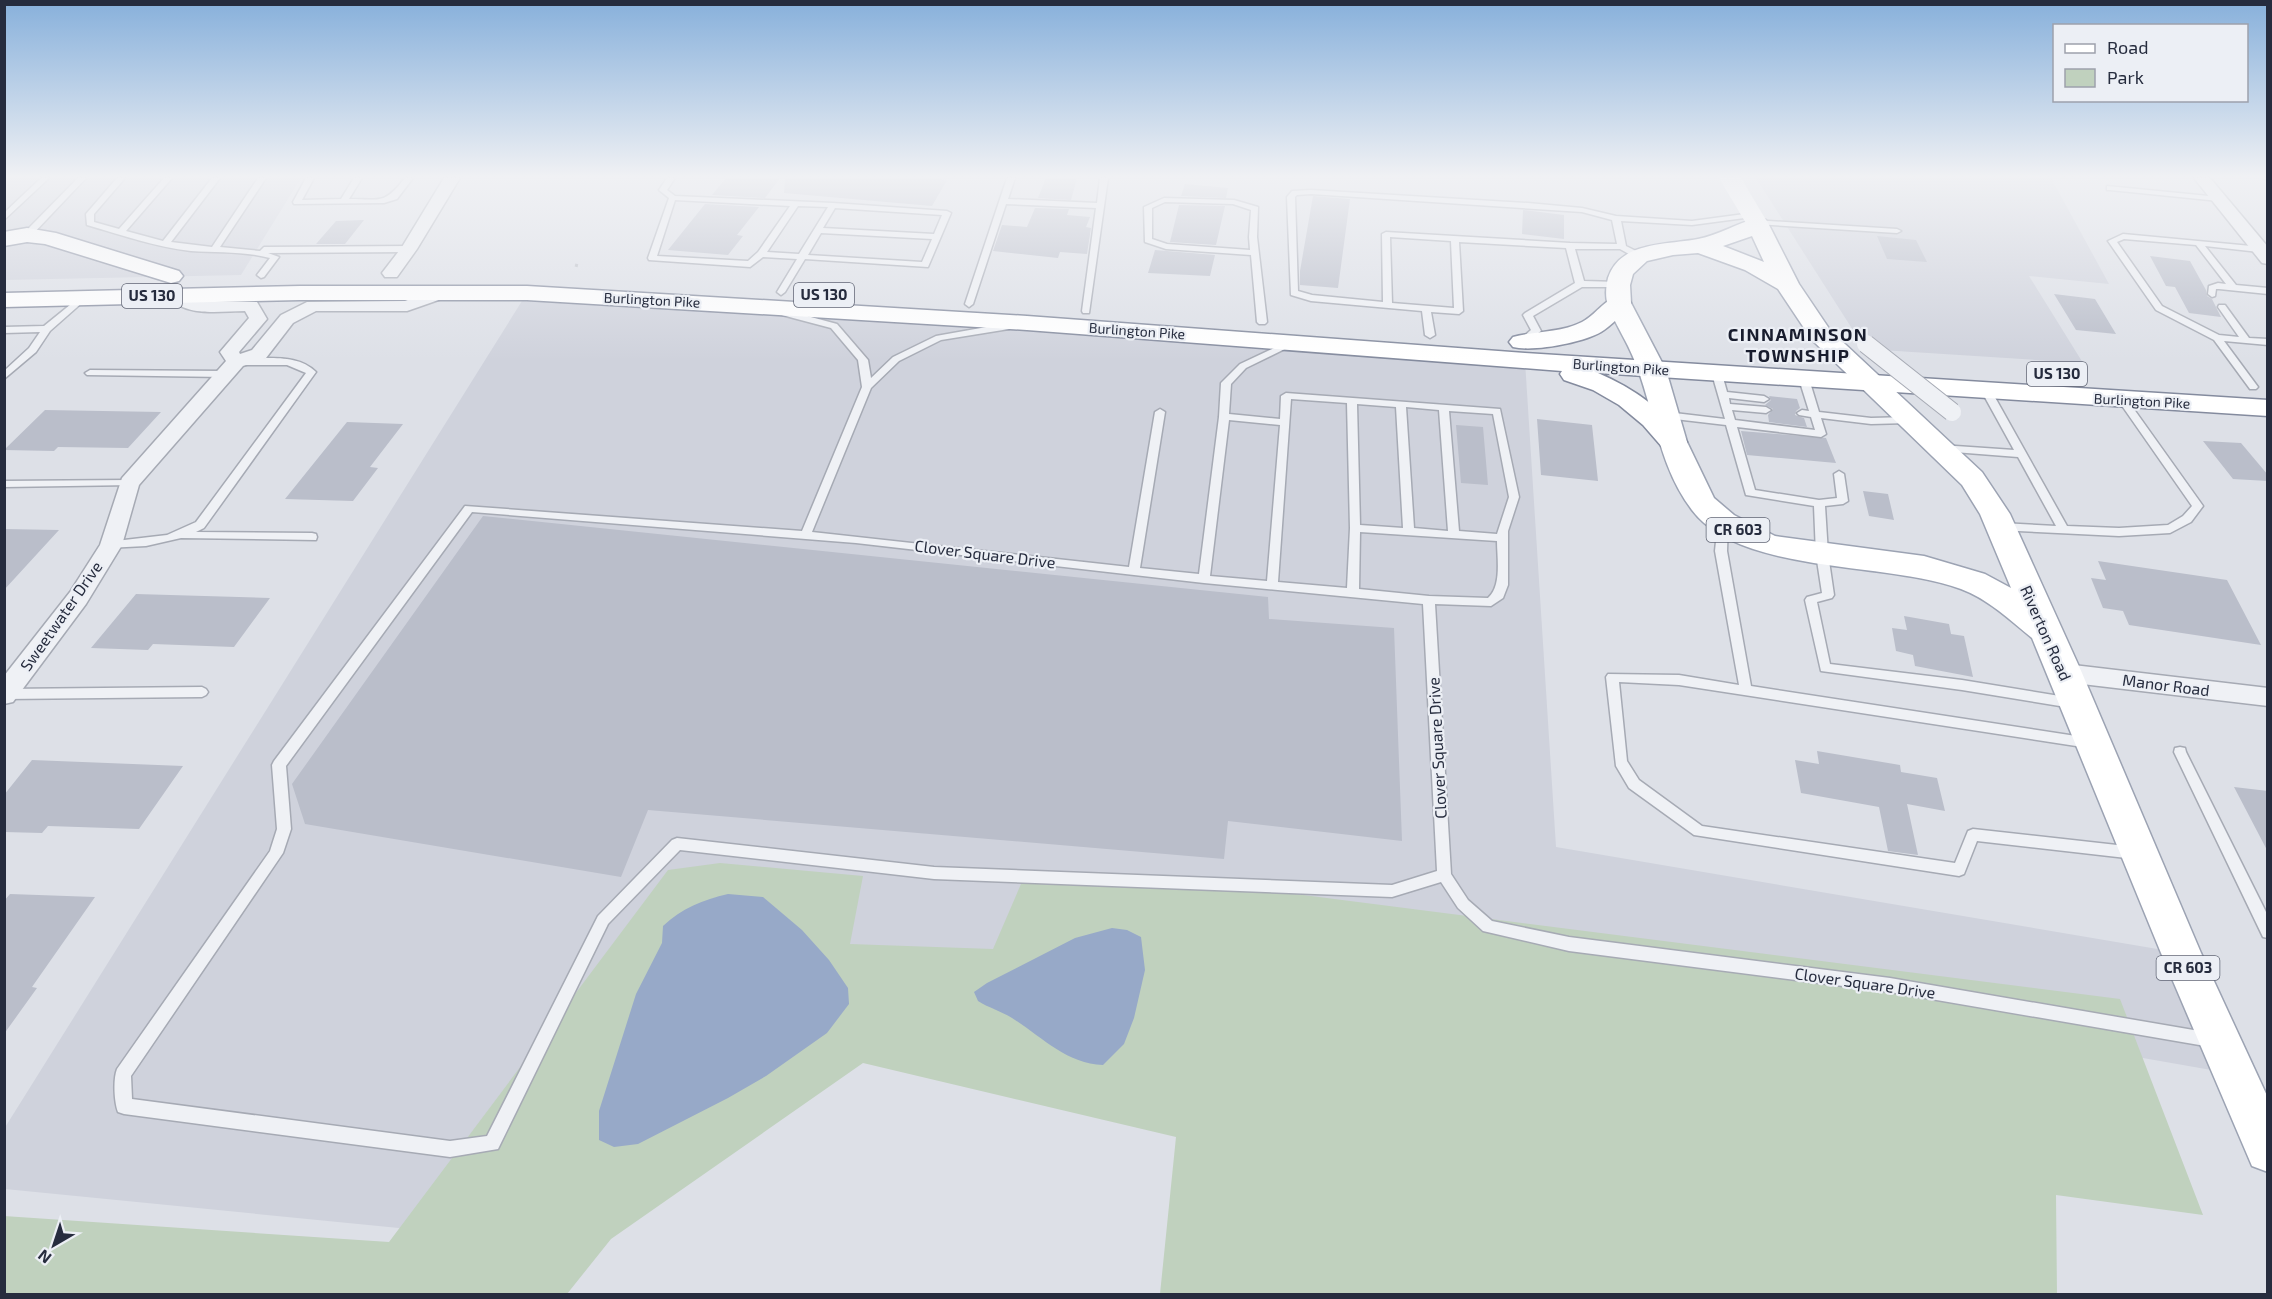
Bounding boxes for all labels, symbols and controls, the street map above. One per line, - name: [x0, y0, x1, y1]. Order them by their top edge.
- legend: [2053, 24, 2248, 102]
- text: Road: [2107, 36, 2148, 58]
- text: Park: [2107, 66, 2144, 88]
- road number: US 130: [794, 283, 854, 307]
- road number: US 130: [122, 284, 182, 308]
- street label: Burlington Pike: [603, 288, 701, 311]
- street label: Burlington Pike: [1088, 319, 1186, 342]
- district label: CINNAMINSON TOWNSHIP: [1728, 323, 1868, 366]
- street label: Burlington Pike: [1572, 355, 1670, 378]
- road number: US 130: [2027, 362, 2087, 386]
- street label: Burlington Pike: [2093, 389, 2191, 412]
- road number: CR 603: [1706, 518, 1770, 542]
- street label: Clover Square Drive: [914, 535, 1057, 572]
- street label: Sweetwater Drive: [16, 557, 106, 674]
- street label: Riverton Road: [2017, 582, 2076, 683]
- street label: Manor Road: [2121, 670, 2211, 699]
- street label: Clover Square Drive: [1423, 677, 1450, 819]
- road number: CR 603: [2156, 956, 2220, 980]
- street label: Clover Square Drive: [1794, 963, 1937, 1002]
- north arrow: [24, 1215, 84, 1275]
- text: N: [34, 1246, 55, 1268]

